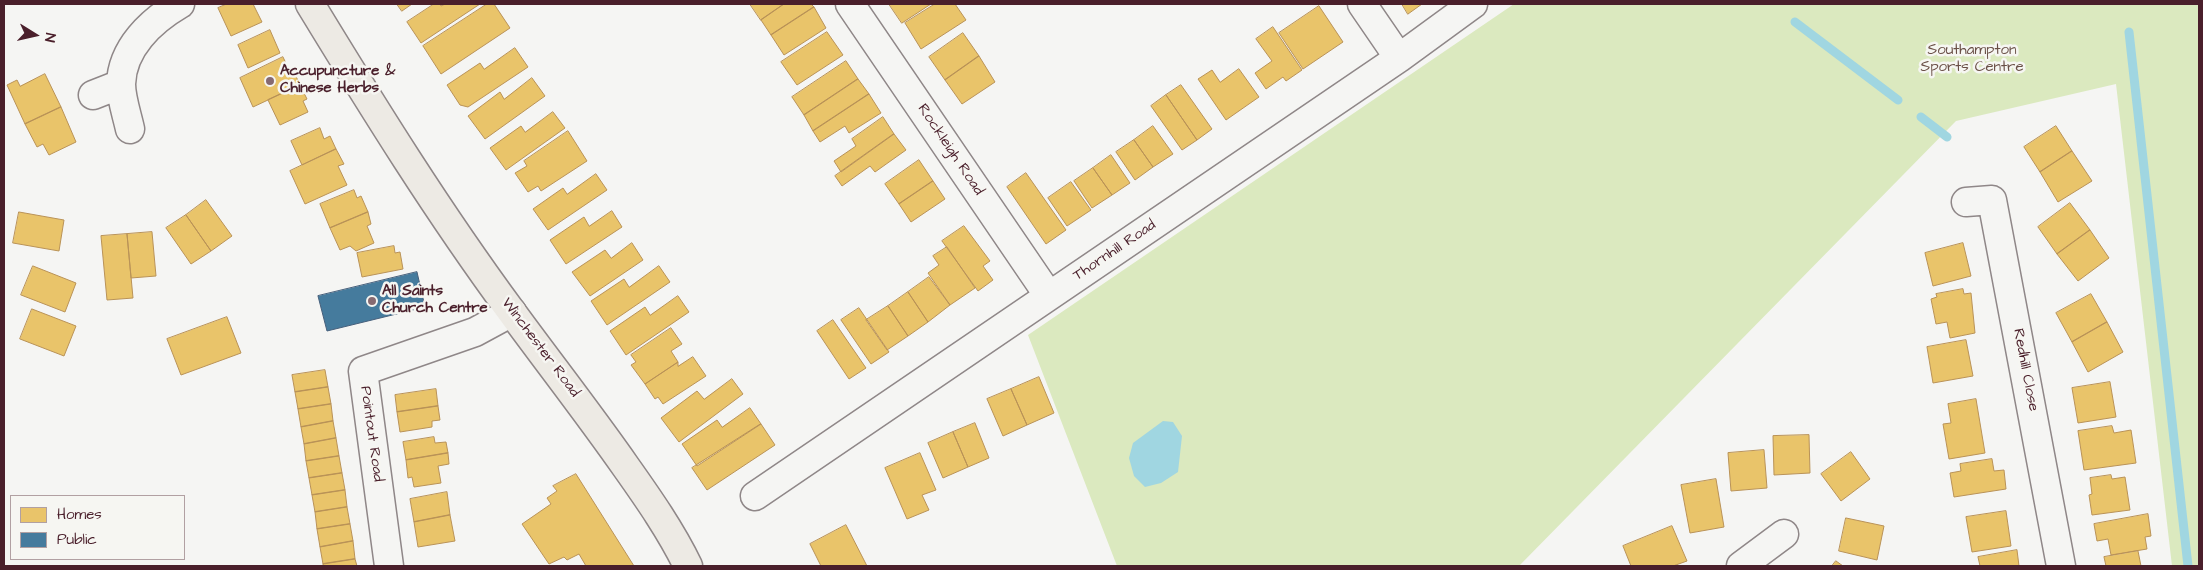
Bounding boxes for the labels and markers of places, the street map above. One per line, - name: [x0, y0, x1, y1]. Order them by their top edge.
- place label: Accupuncture & Chinese Herbs: [280, 63, 395, 98]
- marker: Accupuncture & Chinese Herbs: [264, 75, 276, 87]
- place label: All Saints Church Centre: [382, 283, 488, 318]
- marker: All Saints Church Centre: [366, 295, 378, 307]

